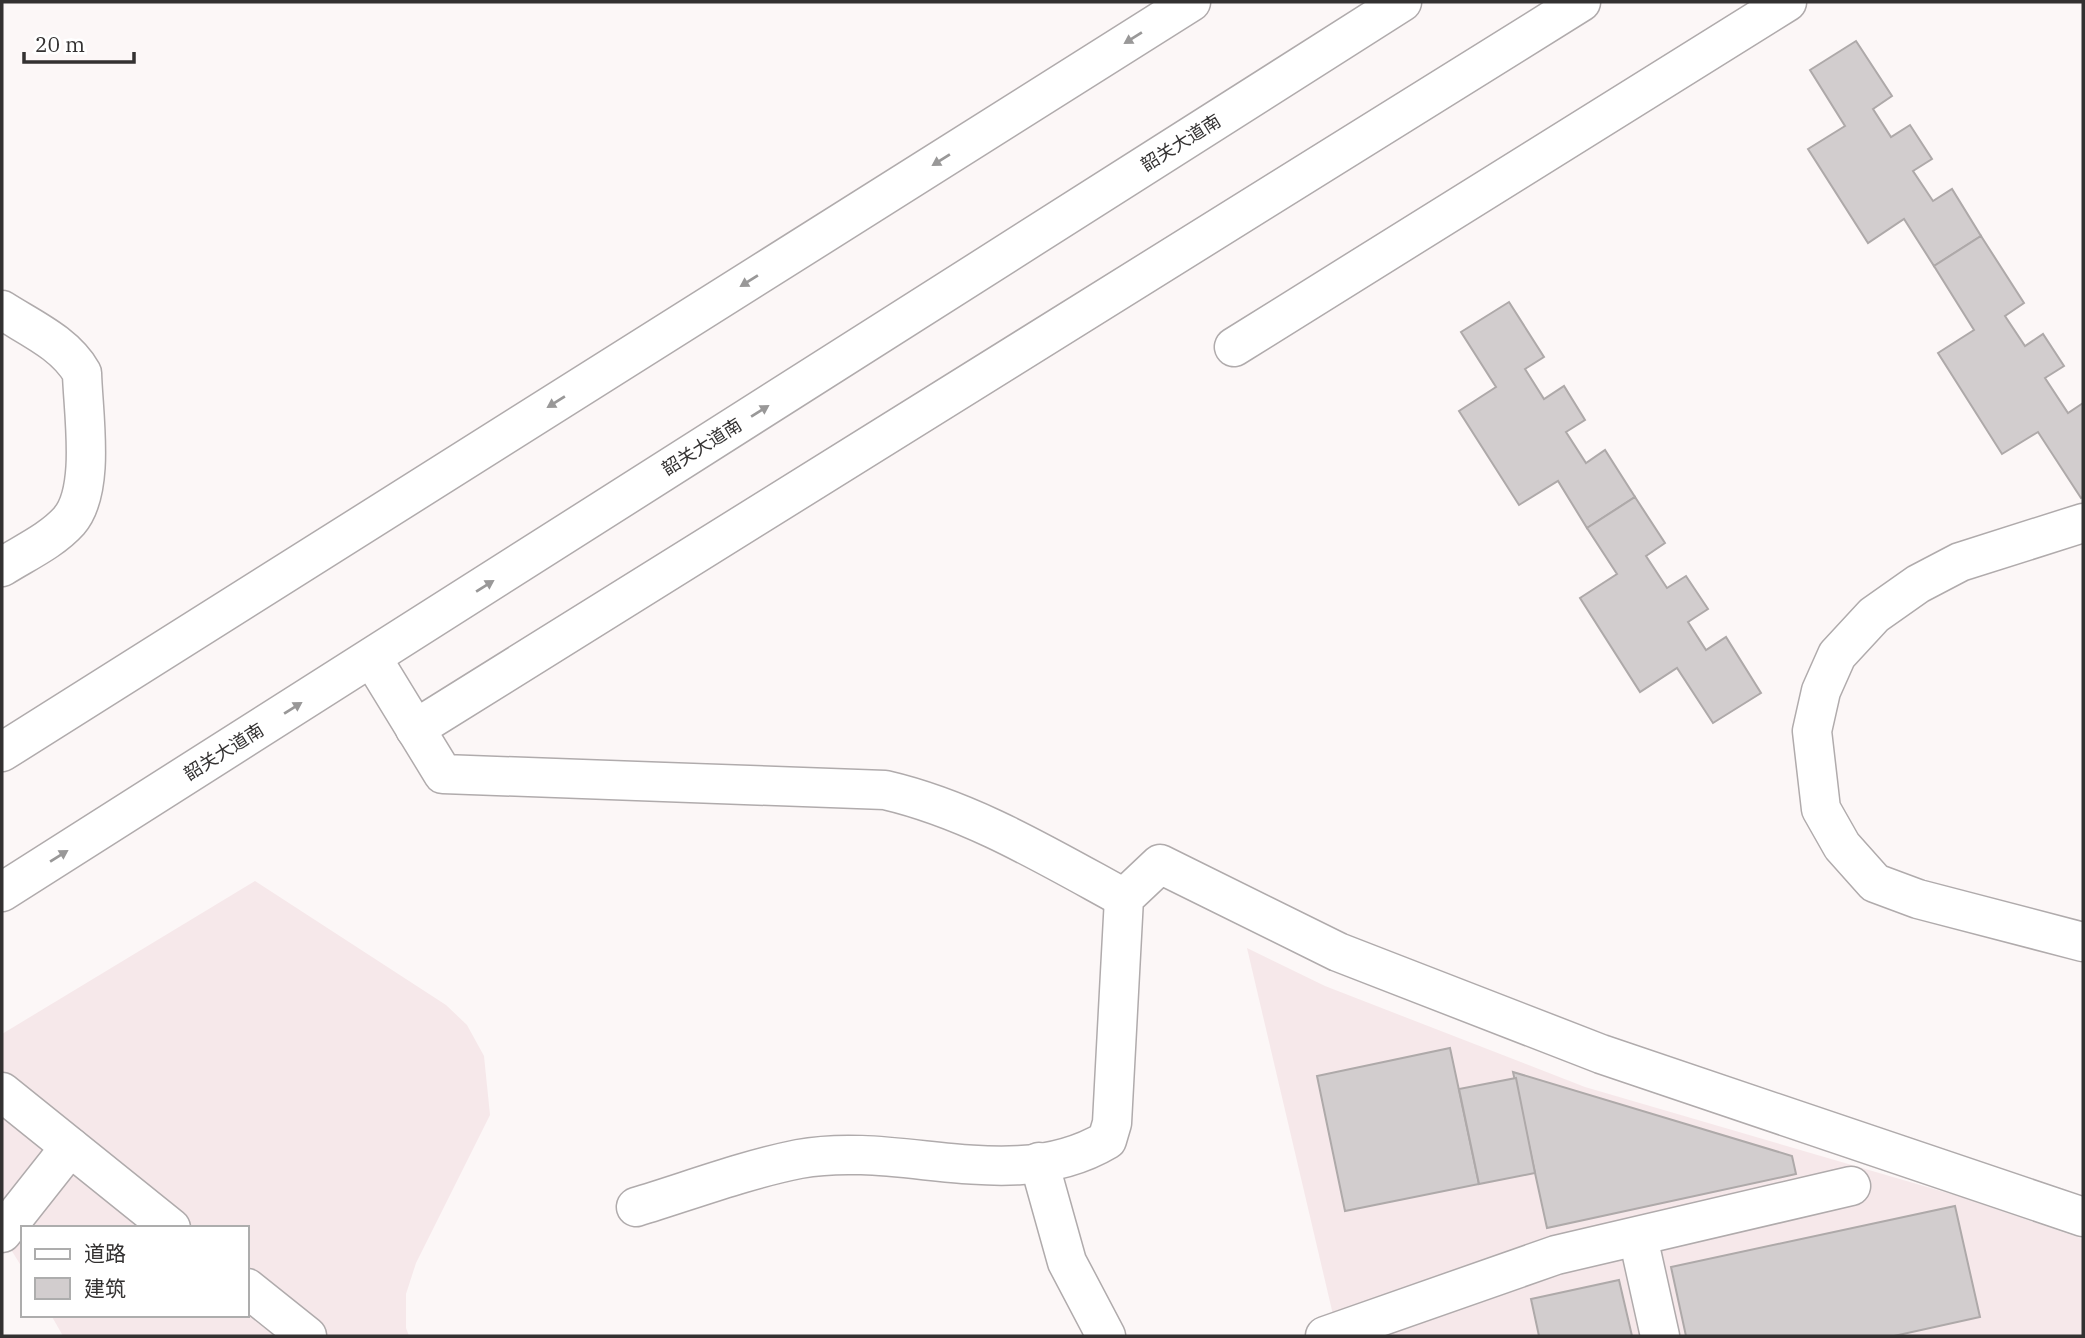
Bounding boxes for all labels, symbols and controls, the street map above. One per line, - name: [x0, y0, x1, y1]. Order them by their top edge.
- scale bar: [24, 21, 135, 65]
- text: 20 m: [35, 30, 85, 58]
- one-way arrow: [1124, 32, 1143, 45]
- street label: 韶关大道南: [1136, 109, 1225, 176]
- one-way arrow: [931, 153, 951, 166]
- one-way arrow: [739, 274, 758, 287]
- one-way arrow: [546, 396, 566, 409]
- one-way arrow: [750, 404, 769, 417]
- street label: 韶关大道南: [657, 413, 746, 480]
- one-way arrow: [475, 579, 495, 592]
- one-way arrow: [283, 701, 303, 714]
- street label: 韶关大道南: [179, 718, 268, 785]
- one-way arrow: [50, 849, 69, 862]
- legend: [21, 1226, 248, 1317]
- text: 道路: [84, 1239, 126, 1267]
- text: 建筑: [84, 1274, 126, 1302]

